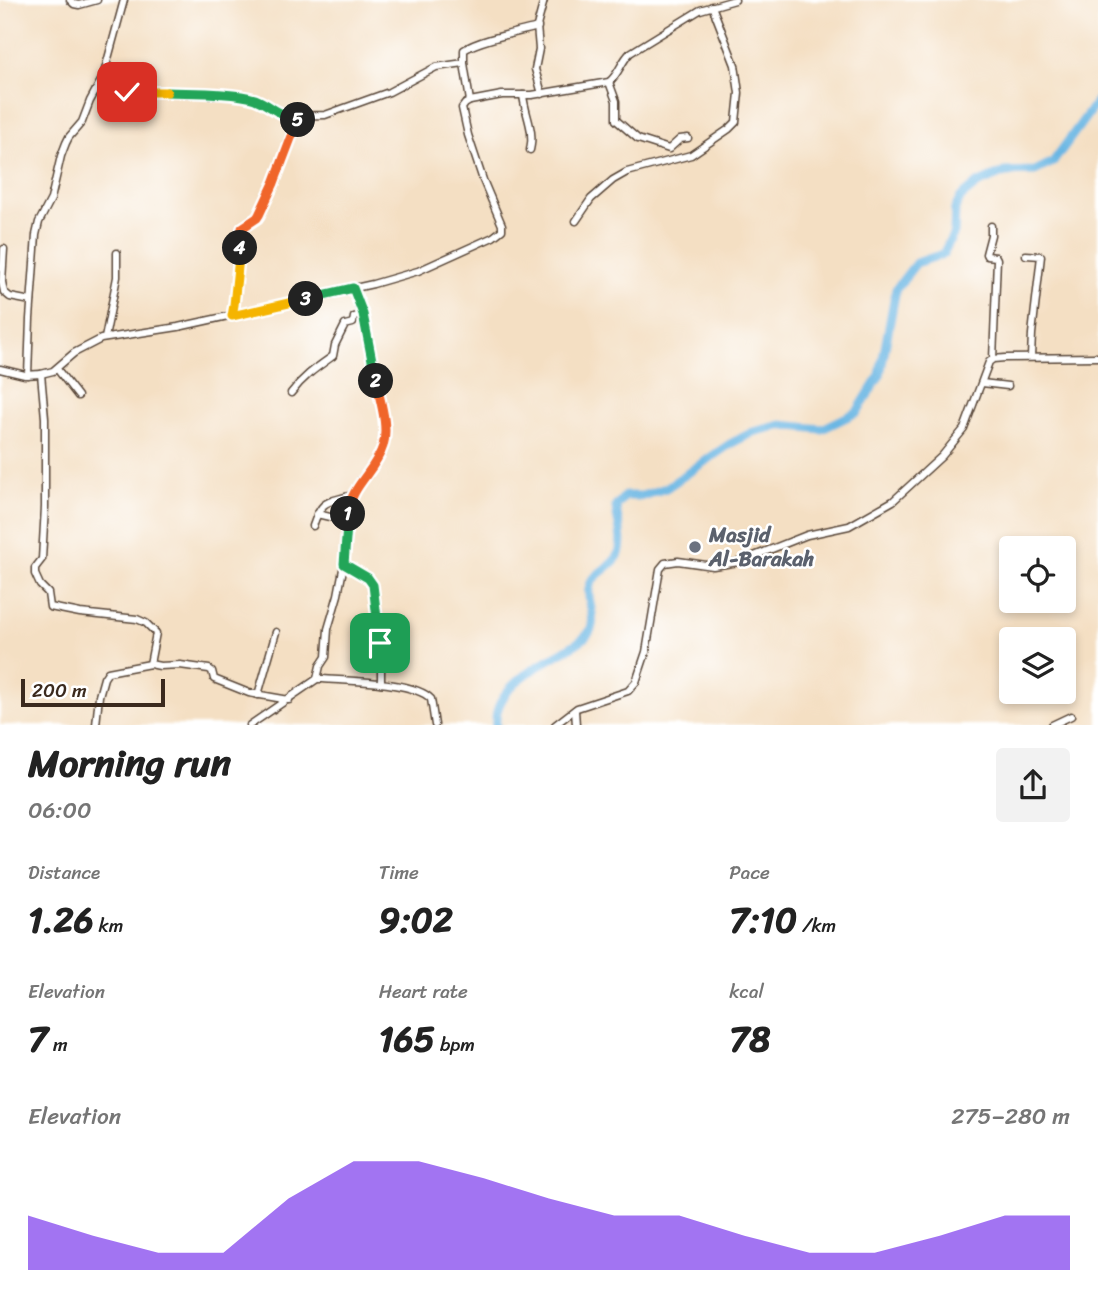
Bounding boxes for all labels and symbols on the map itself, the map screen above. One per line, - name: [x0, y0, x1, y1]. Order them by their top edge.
- pin: [97, 62, 157, 122]
- pin: 5: [280, 102, 316, 138]
- pin: 4: [222, 230, 258, 266]
- pin: 3: [288, 282, 324, 316]
- pin: 2: [358, 364, 394, 398]
- pin: 1: [330, 496, 366, 532]
- place label: Masjid Al-Barakah: [708, 516, 814, 578]
- marker: Masjid Al-Barakah: [687, 539, 703, 555]
- pin: [350, 613, 410, 673]
- scale bar: [21, 676, 164, 708]

